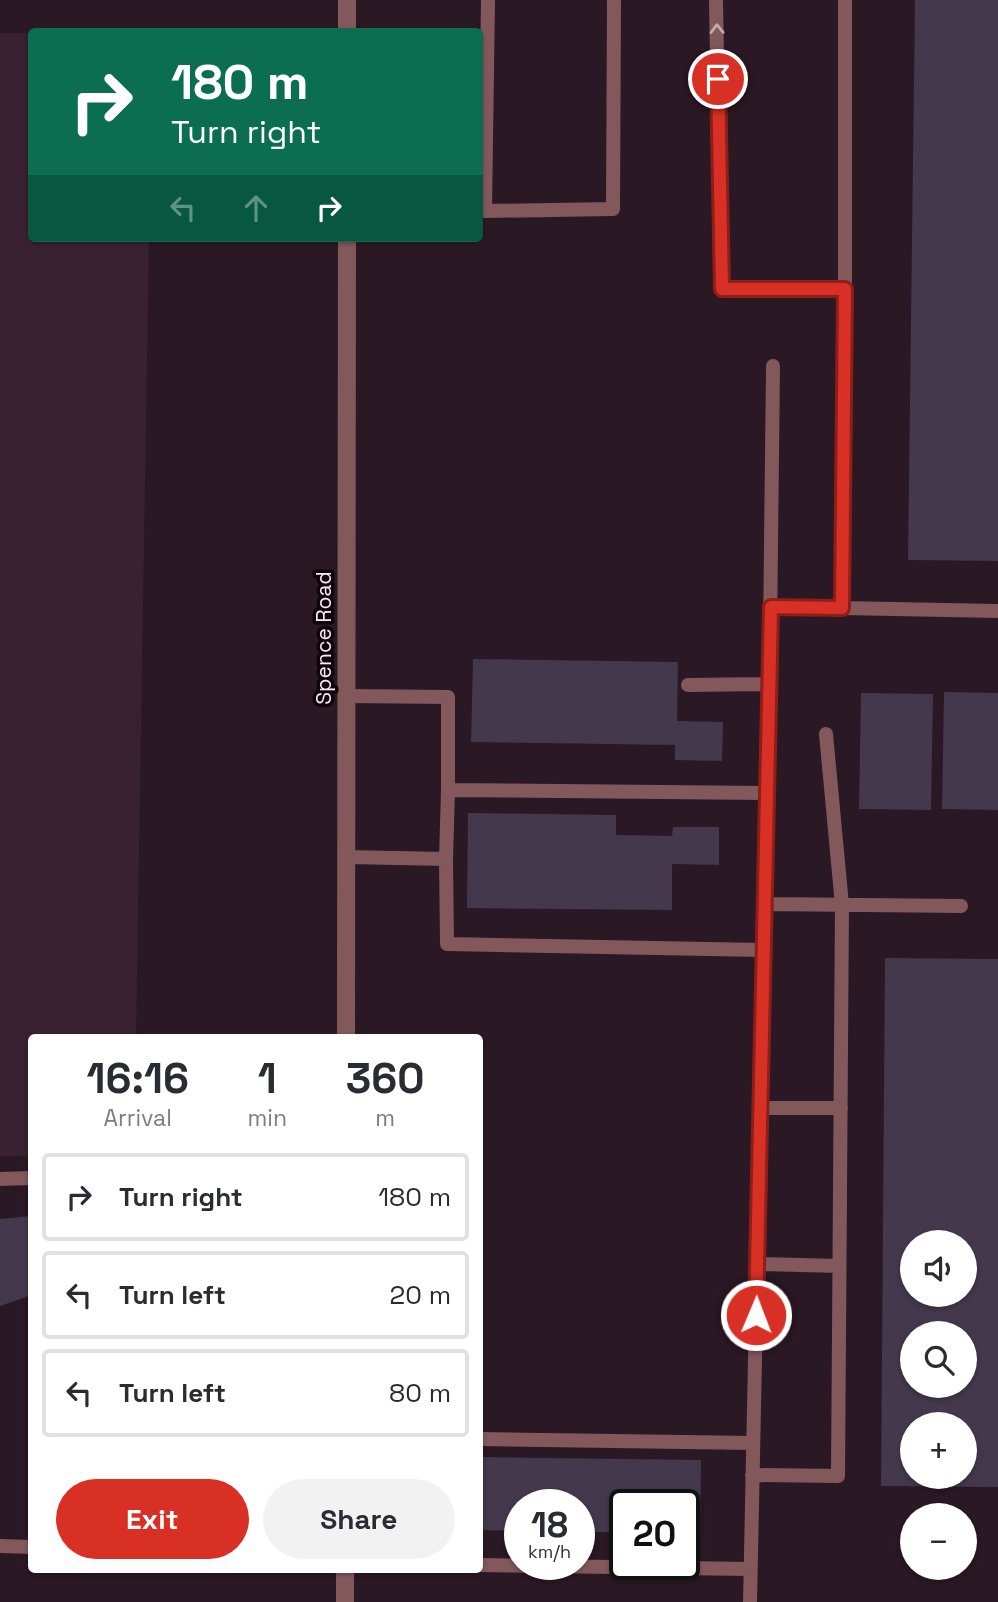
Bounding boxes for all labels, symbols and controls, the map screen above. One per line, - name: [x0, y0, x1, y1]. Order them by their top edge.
- one-way arrow: [709, 23, 725, 33]
- pin: [688, 49, 748, 109]
- text: 180 m: [171, 51, 309, 113]
- icon: right: [56, 56, 147, 147]
- icon: arrive: [699, 60, 737, 98]
- text: Turn right: [171, 112, 321, 152]
- icon: left: [164, 189, 202, 227]
- icon: ahead: [237, 189, 275, 227]
- icon: right: [310, 189, 348, 227]
- street label: Spence Road: [310, 571, 337, 705]
- text: 16:16: [87, 1052, 189, 1105]
- text: 1: [258, 1052, 277, 1105]
- text: 360: [346, 1052, 424, 1105]
- text: Arrival: [104, 1103, 172, 1133]
- text: min: [248, 1103, 287, 1133]
- text: m: [375, 1103, 395, 1133]
- icon: right: [60, 1178, 98, 1216]
- text: Turn right: [119, 1180, 243, 1214]
- text: 180 m: [378, 1180, 451, 1214]
- map controls: [900, 1230, 977, 1580]
- button: sound: [900, 1230, 977, 1307]
- icon: left: [60, 1276, 98, 1314]
- text: Turn left: [119, 1278, 226, 1312]
- text: 20 m: [390, 1278, 451, 1312]
- position arrow: [719, 1278, 793, 1352]
- button: search: [900, 1321, 977, 1398]
- icon: left: [60, 1374, 98, 1412]
- text: Turn left: [119, 1376, 226, 1410]
- text: 80 m: [389, 1376, 451, 1410]
- button: +: [900, 1412, 977, 1489]
- button: Exit: [56, 1479, 249, 1559]
- button: Share: [263, 1479, 455, 1559]
- speed limit sign: 20: [609, 1489, 700, 1580]
- text: 18: [531, 1503, 568, 1547]
- button: −: [900, 1503, 977, 1580]
- text: km/h: [528, 1540, 571, 1563]

